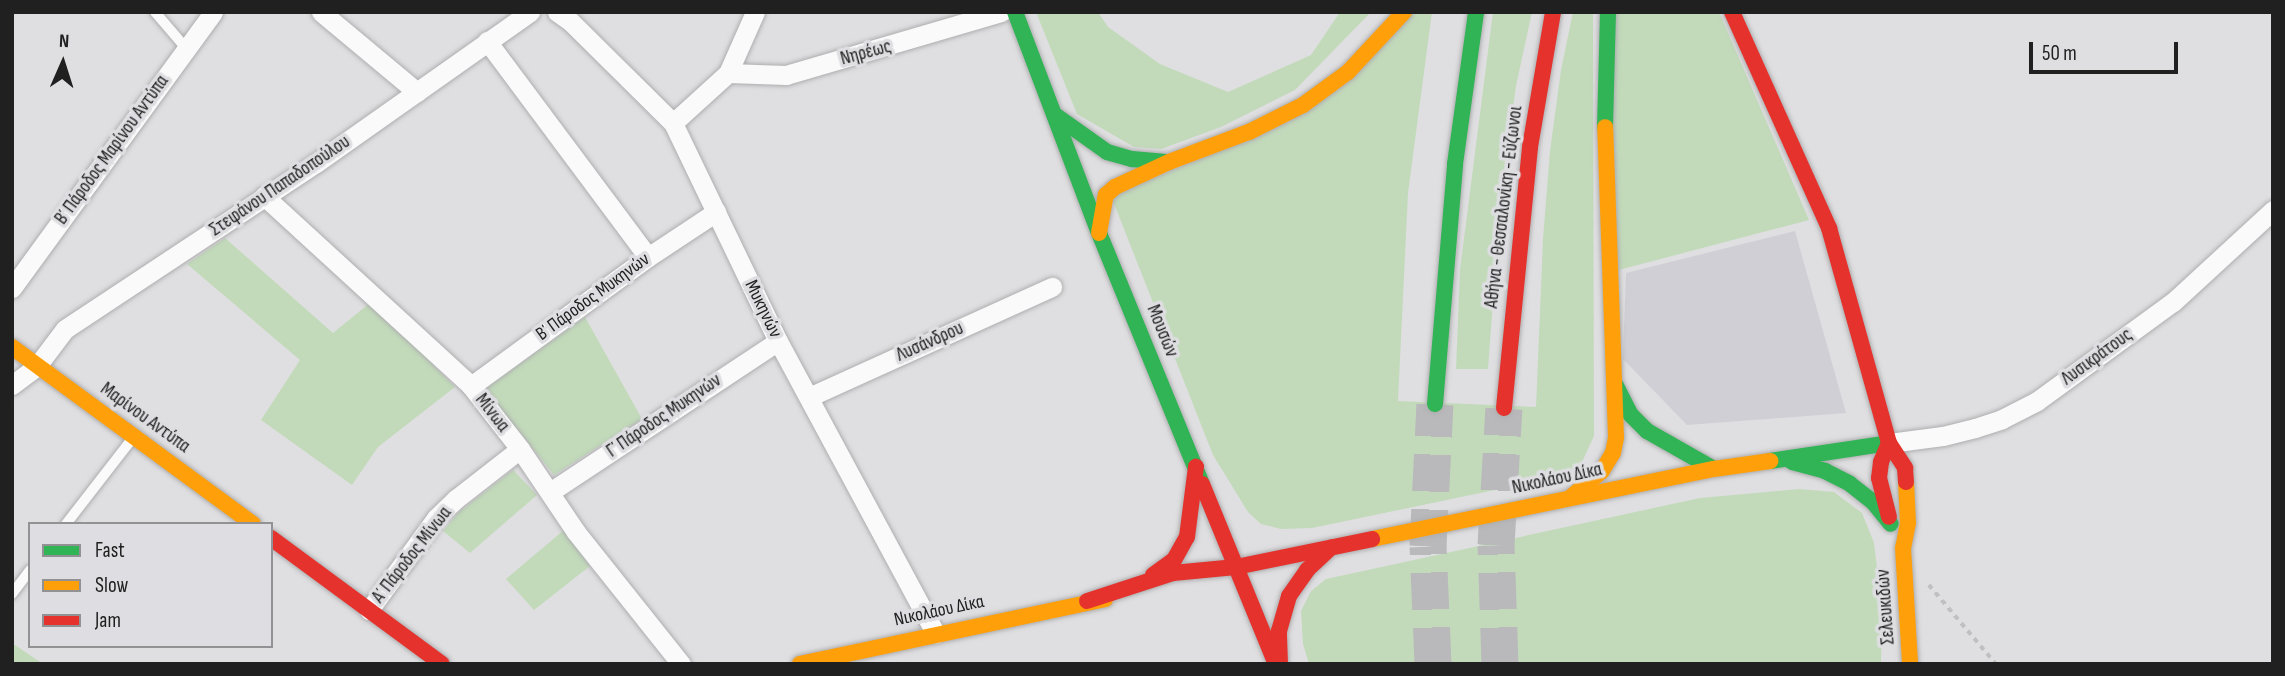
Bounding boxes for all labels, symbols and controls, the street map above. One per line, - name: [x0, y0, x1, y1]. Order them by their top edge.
- north arrow: [28, 28, 98, 98]
- scale bar: [2033, 28, 2182, 72]
- text: N: [58, 30, 70, 53]
- street label: Νηρέως: [838, 35, 894, 71]
- text: 50 m: [2042, 41, 2077, 66]
- street label: Β΄ Πάροδος Μαρίνου Αντύπα: [50, 71, 174, 229]
- street label: Αθήνα - Θεσσαλονίκη - Εύζωνοι: [1480, 105, 1528, 309]
- street label: Στεφάνου Παπαδοπούλου: [206, 131, 354, 241]
- street label: Β΄ Πάροδος Μυκηνών: [532, 248, 654, 346]
- street label: Μυκηνών: [739, 277, 787, 341]
- street label: Μουσών: [1141, 302, 1183, 360]
- street label: Λυσάνδρου: [893, 317, 967, 367]
- street label: Λυσικράτους: [2057, 324, 2137, 390]
- street label: Γ΄ Πάροδος Μυκηνών: [602, 369, 726, 463]
- street label: Μαρίνου Αντύπα: [96, 378, 194, 458]
- street label: Μίνωα: [470, 389, 514, 437]
- street label: Νικολάου Δίκα: [1510, 458, 1604, 500]
- street label: Α΄ Πάροδος Μίνωα: [367, 502, 457, 608]
- legend: [28, 522, 273, 648]
- text: Fast: [95, 538, 125, 563]
- street label: Σελευκιδών: [1872, 569, 1900, 645]
- text: Slow: [95, 573, 128, 598]
- street label: Νικολάου Δίκα: [892, 590, 986, 632]
- text: Jam: [95, 608, 121, 633]

